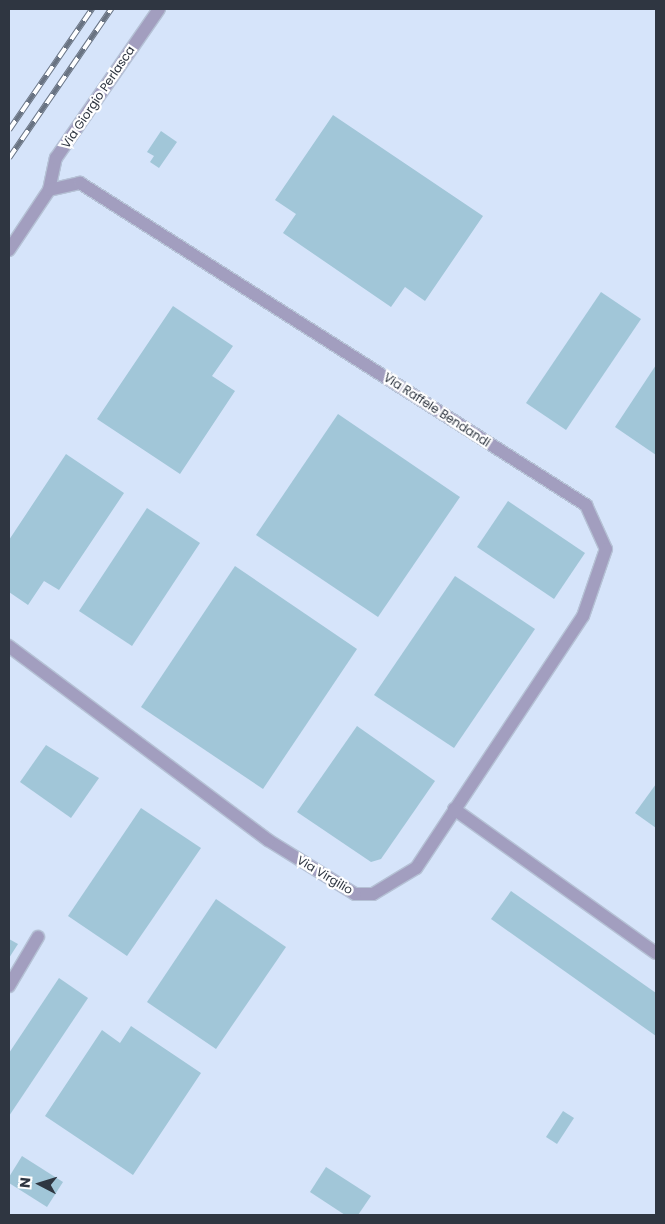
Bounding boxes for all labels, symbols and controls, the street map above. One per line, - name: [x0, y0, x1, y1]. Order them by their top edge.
- street label: Via Giorgio Perlasca: [58, 43, 138, 151]
- street label: Via Raffele Bendandi: [381, 370, 493, 450]
- street label: Via Virgilio: [294, 853, 356, 897]
- north arrow: [15, 1159, 65, 1209]
- text: N: [15, 1177, 35, 1189]

